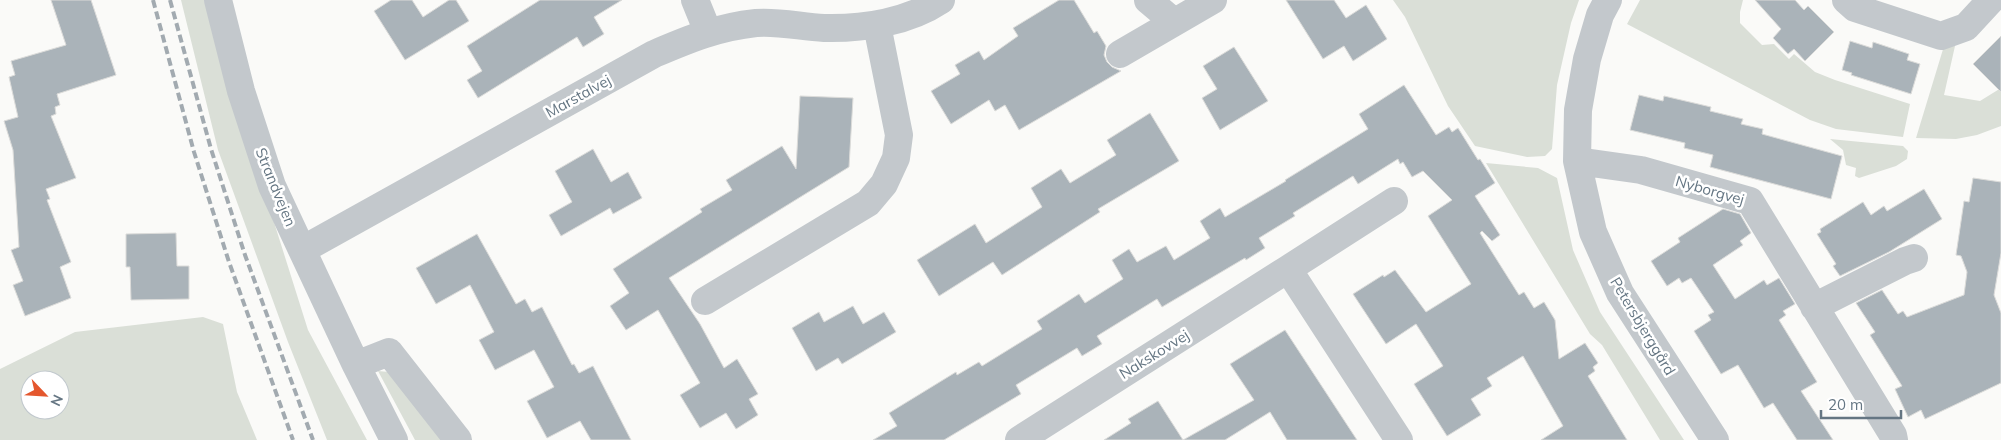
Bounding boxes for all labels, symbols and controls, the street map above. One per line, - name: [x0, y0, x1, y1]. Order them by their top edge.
- street label: Marstalvej: [542, 70, 614, 122]
- street label: Strandvejen: [252, 145, 300, 229]
- street label: Nyborgvej: [1673, 171, 1747, 209]
- street label: Petersbjerggård: [1606, 273, 1680, 379]
- street label: Nakskovvej: [1115, 325, 1193, 383]
- north arrow: [20, 370, 70, 420]
- scale bar: [1821, 388, 1901, 420]
- text: N: [46, 392, 67, 409]
- text: 20 m: [1828, 395, 1863, 414]

